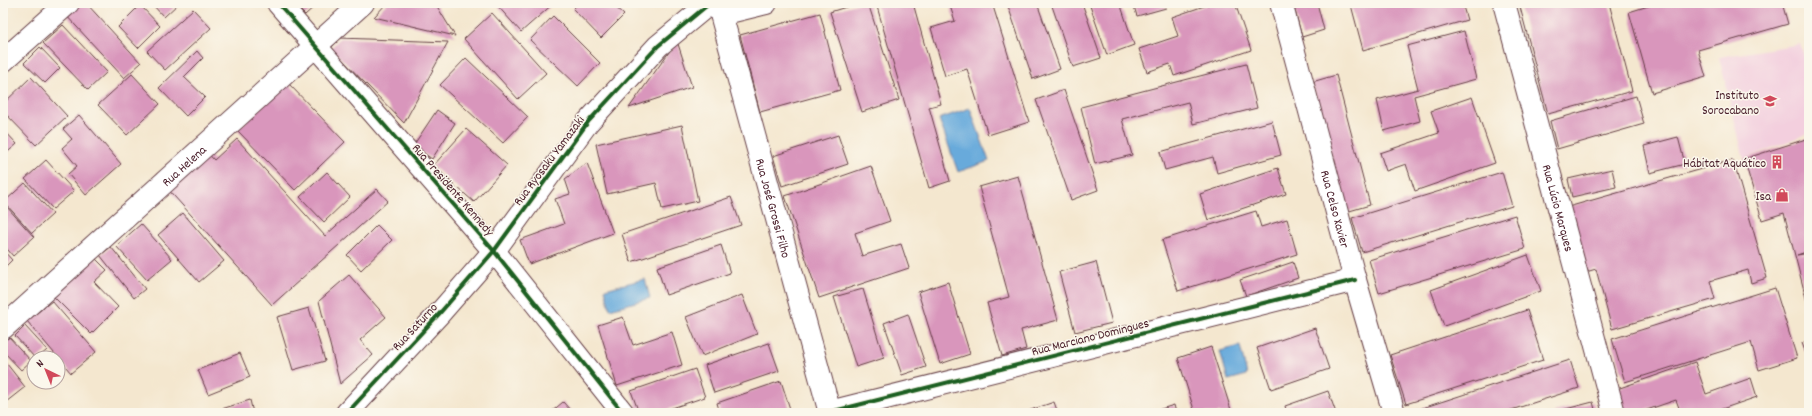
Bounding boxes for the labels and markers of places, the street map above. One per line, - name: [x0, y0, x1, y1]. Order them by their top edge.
- place label: Instituto Sorocabano: [1702, 87, 1759, 121]
- school or university icon: Instituto Sorocabano: [1762, 93, 1778, 109]
- building icon: Hábitat Aquático: [1769, 154, 1785, 170]
- place label: Hábitat Aquático: [1683, 155, 1766, 174]
- shop icon: Isa: [1774, 187, 1790, 203]
- place label: Isa: [1755, 188, 1772, 207]

